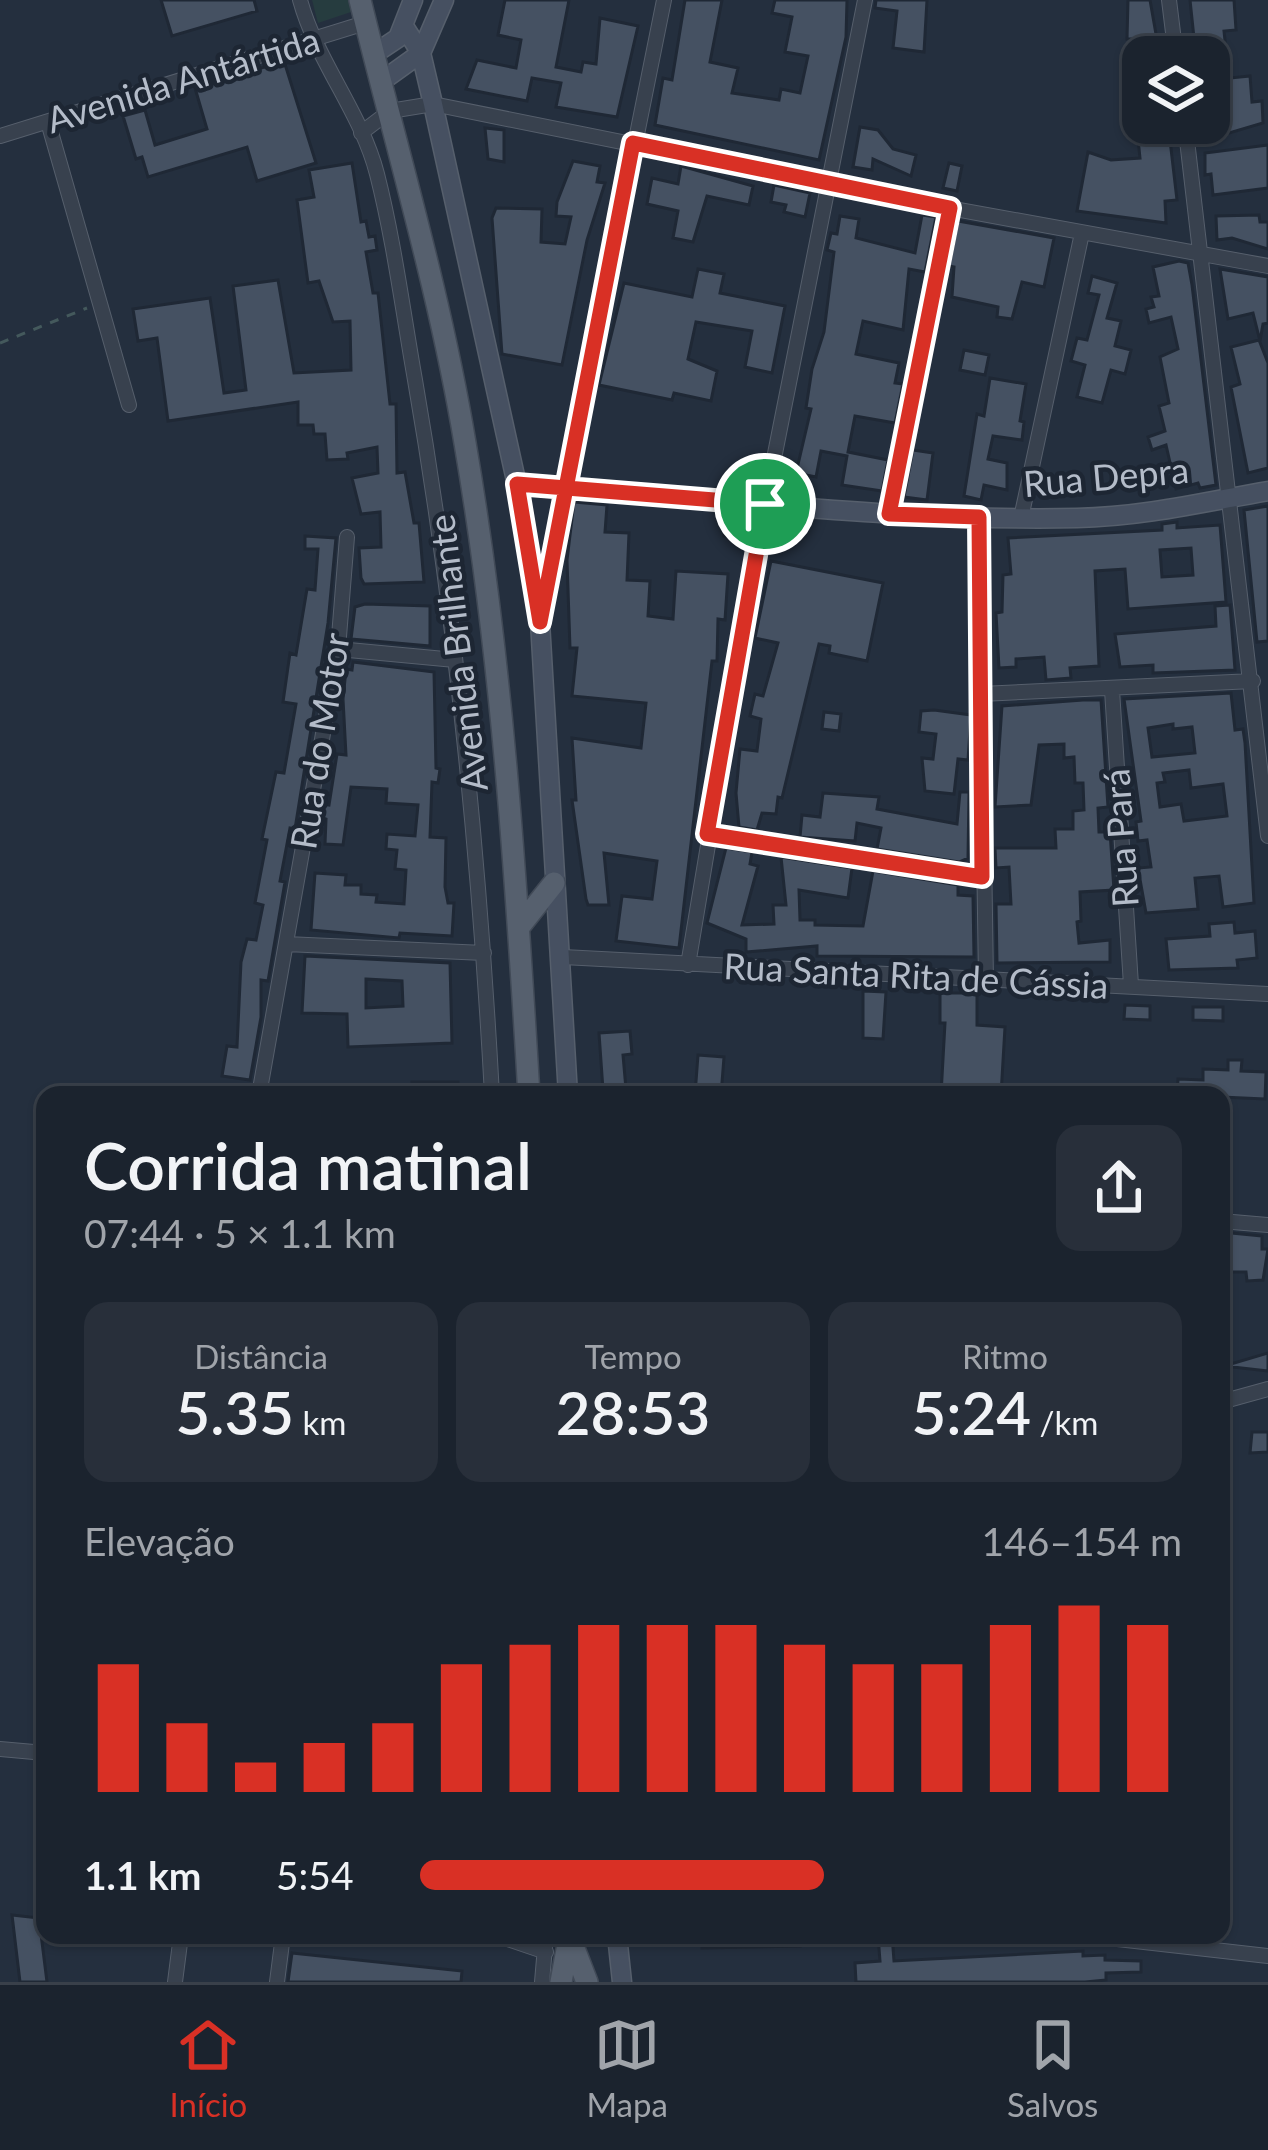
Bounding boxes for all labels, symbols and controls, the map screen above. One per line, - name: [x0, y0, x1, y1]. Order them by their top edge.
- street label: Avenida Antártida: [41, 17, 324, 141]
- map controls: [1122, 36, 1230, 144]
- button: layers: [1122, 36, 1230, 144]
- street label: Rua Depra: [1021, 447, 1191, 505]
- pin: [714, 453, 816, 555]
- icon: arrive: [732, 471, 798, 537]
- street label: Avenida Brilhante: [418, 512, 496, 794]
- street label: Rua do Motor: [280, 630, 358, 852]
- street label: Rua Pará: [1093, 767, 1147, 909]
- street label: Rua Santa Rita de Cássia: [723, 943, 1109, 1007]
- text: Corrida matinal: [84, 1125, 532, 1204]
- button: share: [1056, 1125, 1182, 1251]
- text: 07:44 · 5 × 1.1 km: [84, 1210, 396, 1256]
- text: Distância: [194, 1336, 328, 1376]
- text: Tempo: [584, 1336, 682, 1376]
- text: Ritmo: [962, 1336, 1048, 1376]
- text: 5.35: [176, 1376, 294, 1448]
- text: 28:53: [556, 1376, 710, 1448]
- text: 5:24: [912, 1376, 1031, 1448]
- text: km: [294, 1402, 346, 1442]
- text: /km: [1031, 1402, 1098, 1442]
- text: Elevação: [84, 1518, 235, 1564]
- text: 146–154 m: [982, 1518, 1182, 1564]
- text: 1.1 km: [84, 1852, 202, 1898]
- text: 5:54: [276, 1852, 354, 1898]
- tab: Início: [170, 2012, 247, 2124]
- tab: Mapa: [586, 2012, 668, 2124]
- tab: Salvos: [1007, 2012, 1098, 2124]

